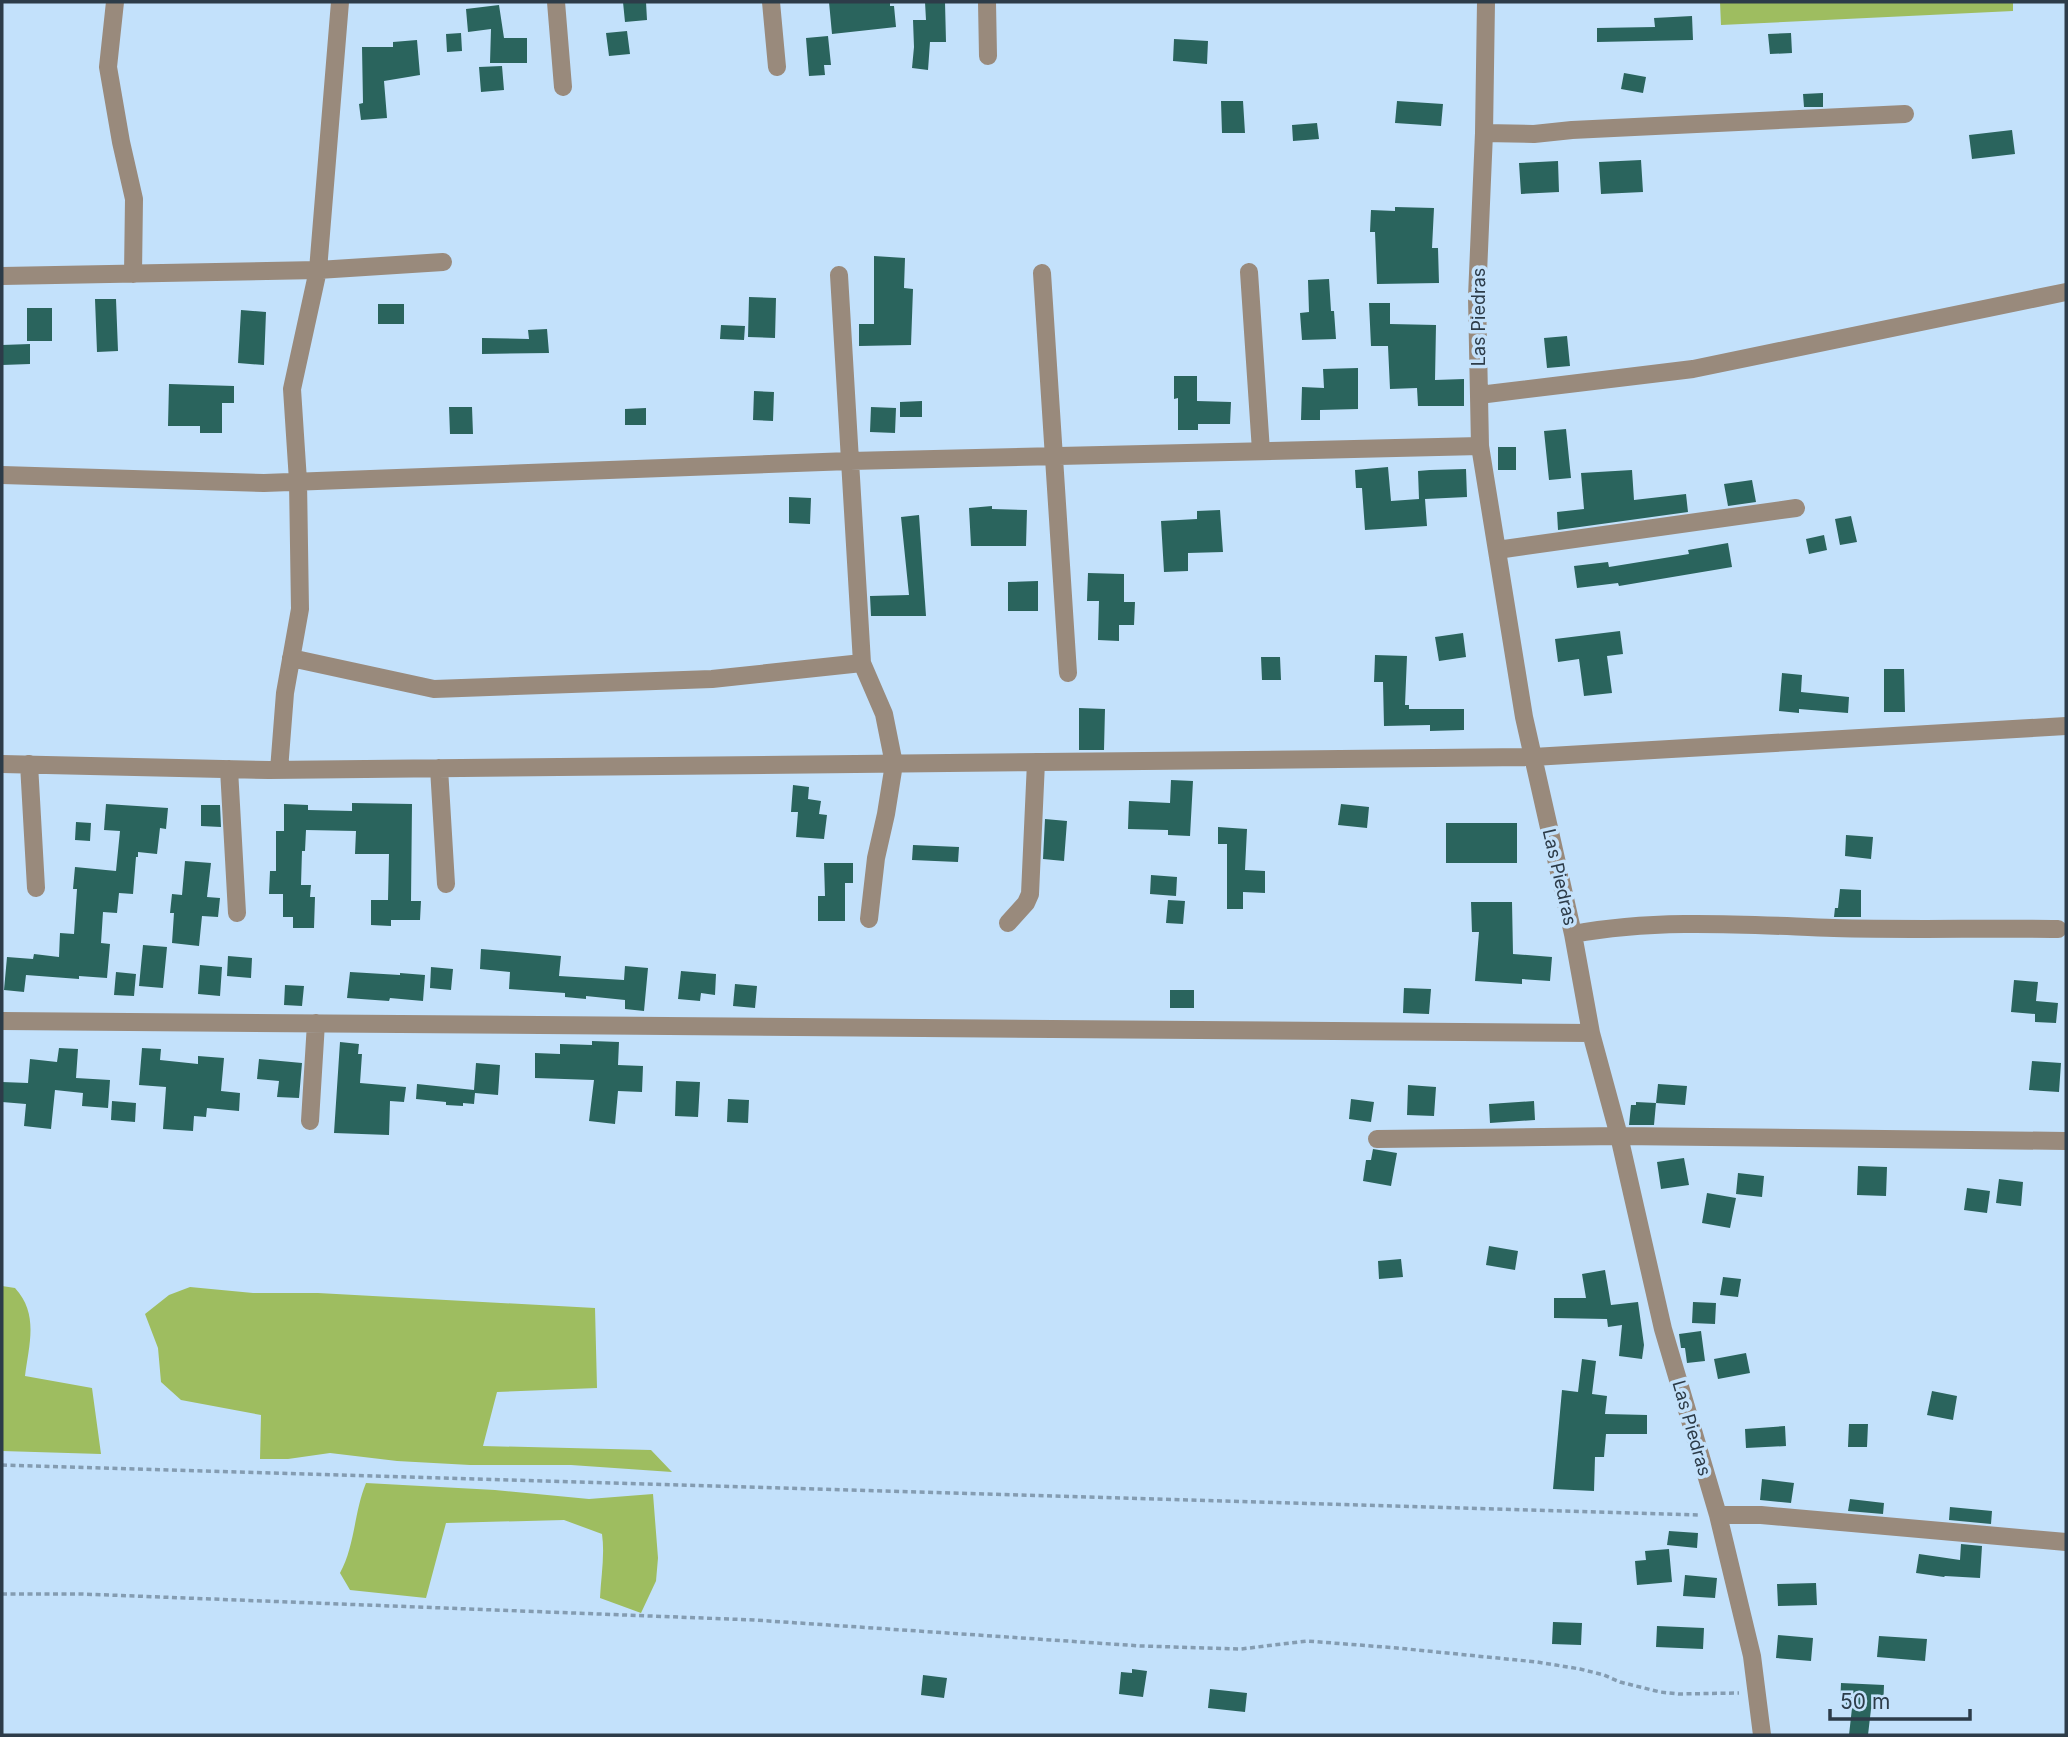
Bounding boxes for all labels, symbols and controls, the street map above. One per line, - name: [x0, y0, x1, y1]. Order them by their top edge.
- street label: Las Piedras: [1468, 268, 1489, 366]
- street label: Las Piedras: [1539, 827, 1581, 927]
- street label: Las Piedras: [1668, 1378, 1716, 1478]
- scale bar: [1830, 1678, 1970, 1722]
- text: 50 m: [1840, 1689, 1890, 1714]

